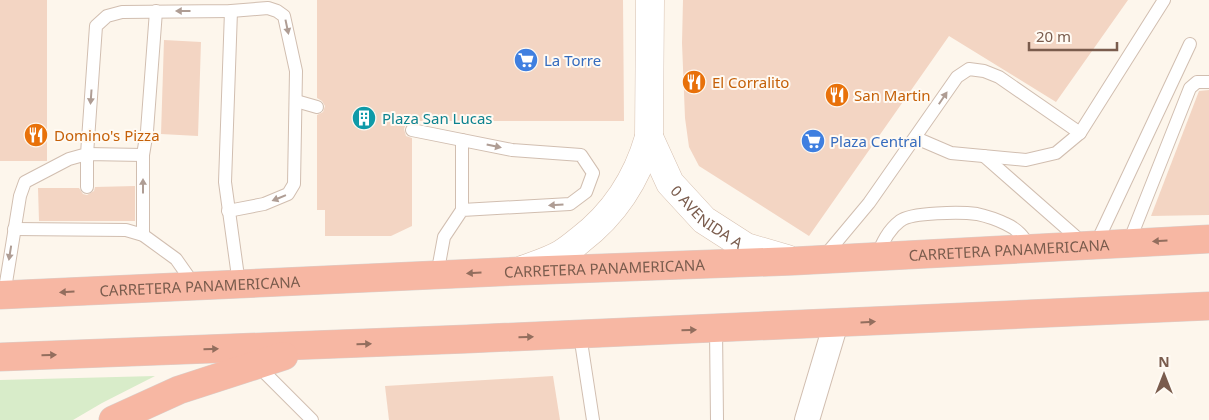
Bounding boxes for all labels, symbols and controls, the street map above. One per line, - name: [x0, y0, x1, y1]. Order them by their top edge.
- one-way arrow: [174, 7, 190, 15]
- one-way arrow: [283, 19, 291, 35]
- scale bar: [1029, 20, 1116, 52]
- text: 20 m: [1036, 26, 1071, 46]
- supermarket icon: La Torre: [513, 47, 539, 73]
- place label: La Torre: [544, 50, 601, 70]
- restaurant icon: El Corralito: [681, 69, 707, 95]
- place label: El Corralito: [712, 72, 789, 92]
- restaurant icon: San Martin: [824, 82, 850, 108]
- place label: San Martin: [854, 85, 931, 105]
- one-way arrow: [86, 89, 94, 105]
- one-way arrow: [938, 91, 948, 104]
- building icon: Plaza San Lucas: [351, 105, 377, 131]
- place label: Plaza San Lucas: [382, 108, 492, 128]
- restaurant icon: Domino's Pizza: [23, 122, 49, 148]
- place label: Domino's Pizza: [54, 125, 160, 145]
- supermarket icon: Plaza Central: [800, 128, 826, 154]
- place label: Plaza Central: [830, 131, 922, 151]
- one-way arrow: [487, 143, 503, 151]
- one-way arrow: [139, 178, 147, 194]
- street label: 0 AVENIDA A: [667, 181, 747, 253]
- one-way arrow: [271, 194, 286, 202]
- one-way arrow: [548, 201, 564, 209]
- street label: CARRETERA PANAMERICANA: [908, 234, 1110, 265]
- one-way arrow: [1152, 237, 1168, 245]
- one-way arrow: [6, 245, 14, 261]
- street label: CARRETERA PANAMERICANA: [503, 254, 706, 282]
- one-way arrow: [465, 270, 481, 278]
- street label: CARRETERA PANAMERICANA: [99, 271, 301, 300]
- one-way arrow: [58, 289, 74, 297]
- one-way arrow: [861, 317, 877, 325]
- one-way arrow: [681, 326, 697, 334]
- one-way arrow: [519, 332, 535, 340]
- one-way arrow: [356, 339, 372, 347]
- one-way arrow: [203, 345, 219, 353]
- north arrow: [1139, 350, 1189, 400]
- one-way arrow: [41, 351, 57, 359]
- text: N: [1158, 352, 1170, 371]

